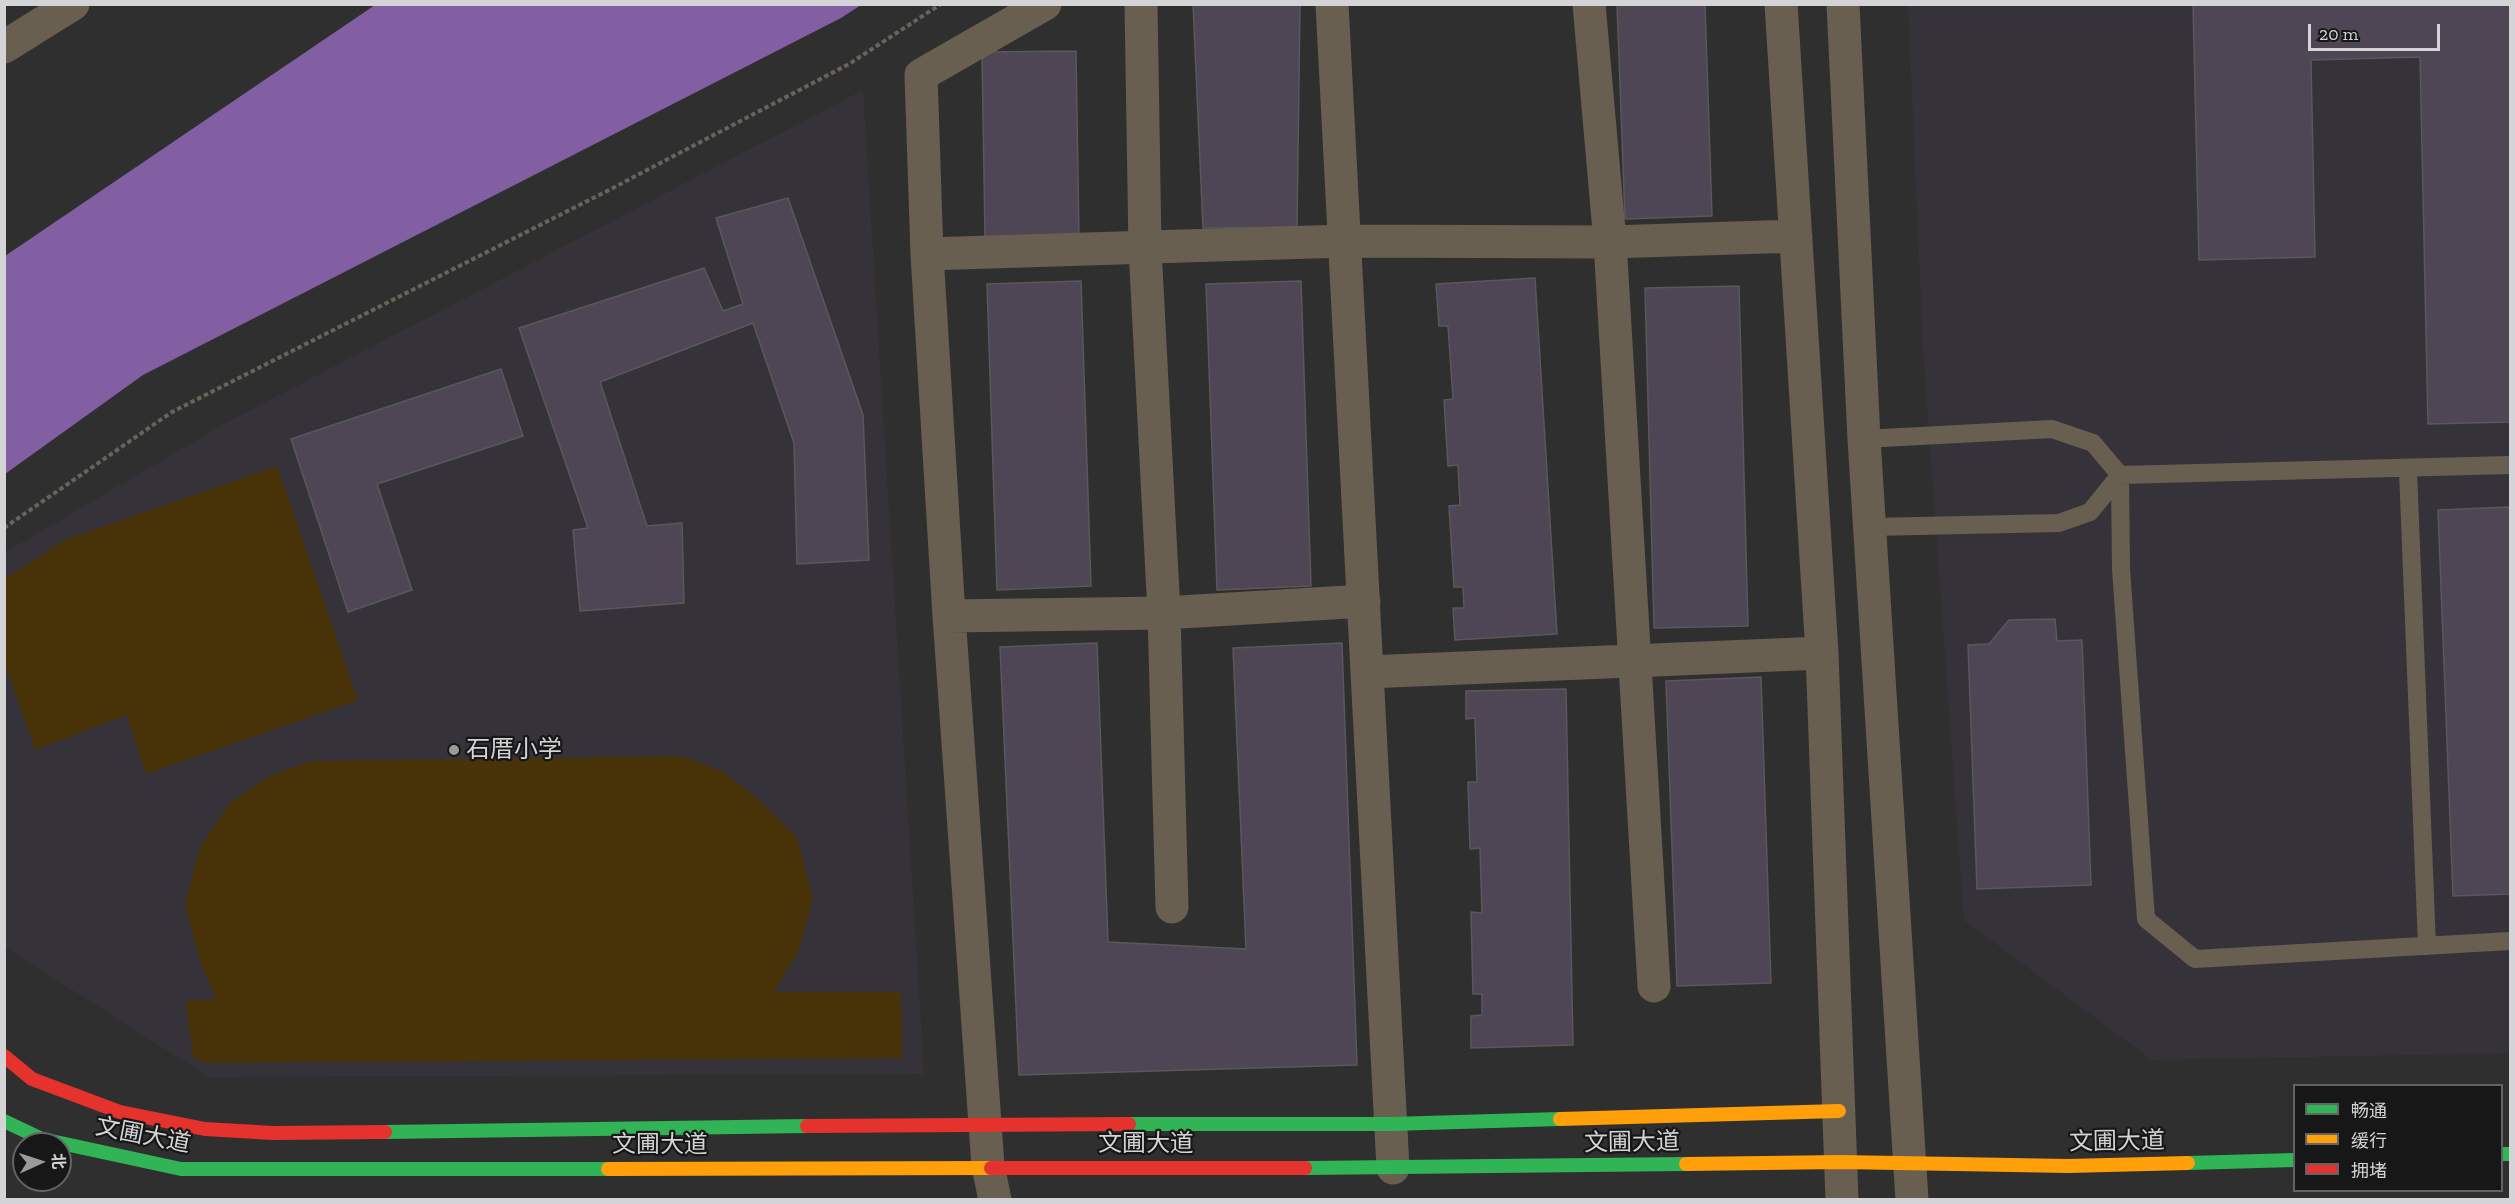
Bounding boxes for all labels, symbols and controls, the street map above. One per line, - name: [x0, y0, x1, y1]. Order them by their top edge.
- scale bar: [2311, 12, 2443, 50]
- text: 20 m: [2319, 23, 2358, 45]
- place label: 石厝小学: [466, 736, 562, 764]
- marker: 石厝小学: [447, 743, 461, 757]
- legend: [2293, 1084, 2503, 1192]
- text: 畅通: [2351, 1100, 2387, 1122]
- street label: 文圃大道: [93, 1113, 193, 1159]
- street label: 文圃大道: [2069, 1127, 2165, 1157]
- street label: 文圃大道: [1584, 1128, 1680, 1158]
- street label: 文圃大道: [1098, 1130, 1194, 1158]
- text: 缓行: [2351, 1130, 2387, 1152]
- street label: 文圃大道: [612, 1131, 708, 1159]
- north arrow: [12, 1132, 72, 1192]
- text: 北: [49, 1153, 68, 1170]
- text: 拥堵: [2351, 1160, 2387, 1182]

